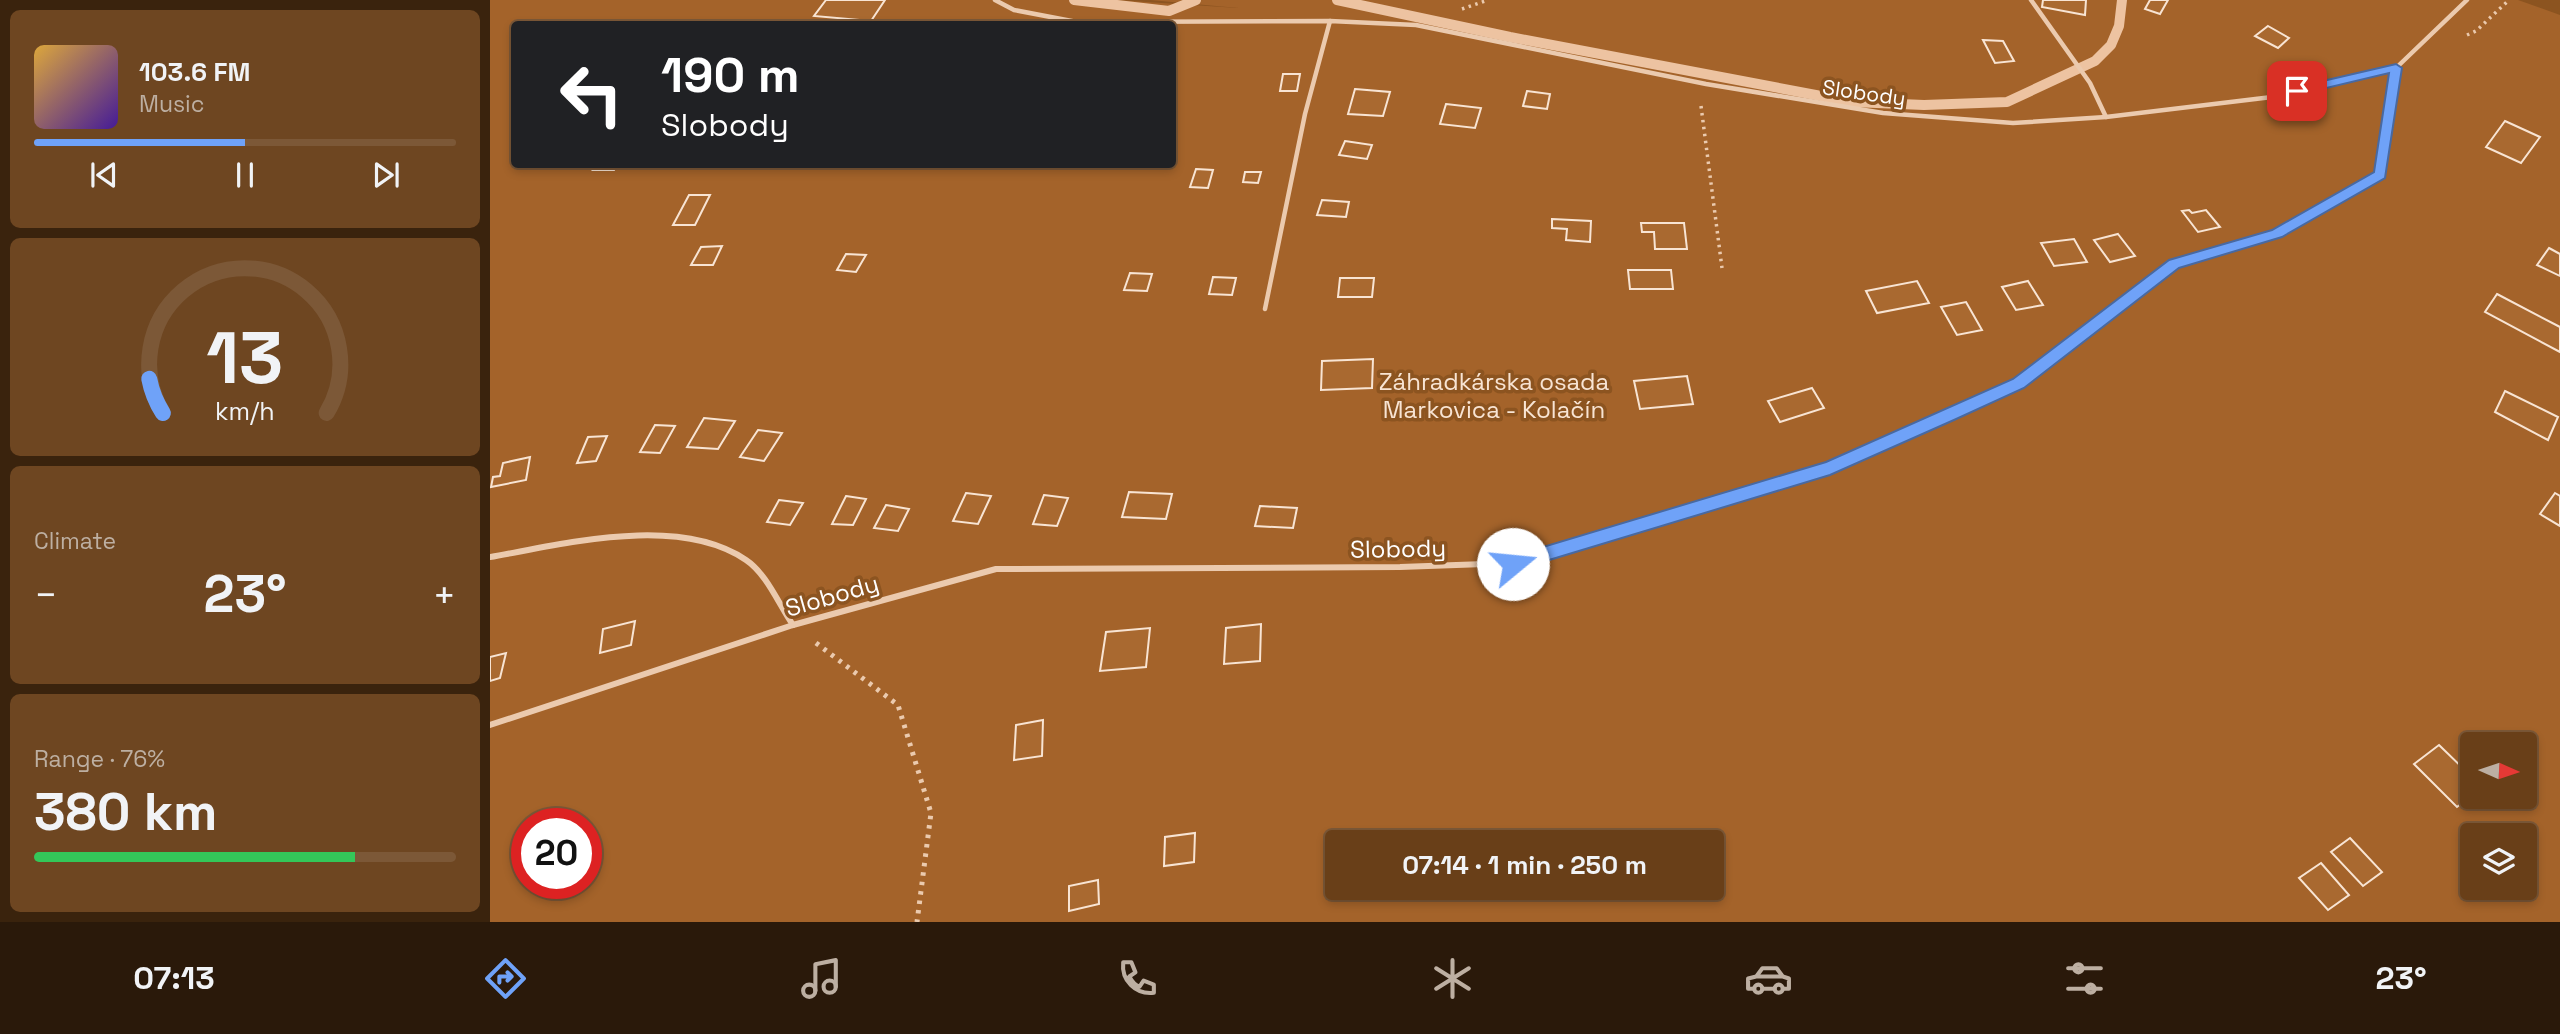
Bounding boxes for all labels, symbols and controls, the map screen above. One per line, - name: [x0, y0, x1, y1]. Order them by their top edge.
- text: 190 m: [661, 44, 799, 106]
- icon: left: [546, 49, 637, 140]
- text: 103.6 FM: [139, 55, 250, 89]
- pin: [2267, 61, 2327, 121]
- icon: arrive: [2278, 72, 2316, 110]
- street label: Slobody: [1821, 73, 1907, 112]
- text: Music: [139, 89, 204, 119]
- text: Slobody: [661, 105, 789, 145]
- icon: previous: [85, 156, 123, 194]
- icon: pause: [226, 156, 264, 194]
- icon: next: [367, 156, 405, 194]
- text: 13: [206, 311, 284, 404]
- park label: Záhradkárska osada Markovica - Kolačín: [1379, 366, 1609, 425]
- text: km/h: [215, 395, 275, 427]
- text: Climate: [34, 526, 116, 556]
- position arrow: [1476, 527, 1550, 601]
- street label: Slobody: [1350, 532, 1446, 565]
- text: 23°: [204, 561, 287, 627]
- street label: Slobody: [782, 567, 882, 624]
- text: −: [34, 571, 58, 619]
- text: +: [432, 571, 456, 619]
- north arrow: [2460, 732, 2538, 808]
- map controls: [2460, 732, 2537, 900]
- text: Range · 76%: [34, 744, 165, 774]
- text: 380 km: [34, 779, 217, 845]
- speed limit sign: 20: [511, 808, 602, 899]
- button: layers: [2460, 823, 2537, 900]
- text: 07:14 · 1 min · 250 m: [1402, 848, 1647, 882]
- icon: directions: [481, 954, 530, 1003]
- icon: music: [797, 954, 846, 1003]
- icon: phone: [1113, 954, 1162, 1003]
- icon: climate: [1428, 954, 1477, 1003]
- icon: car: [1744, 954, 1793, 1003]
- icon: filters: [2060, 954, 2109, 1003]
- text: 07:13: [133, 958, 215, 998]
- text: 23°: [2376, 958, 2427, 998]

